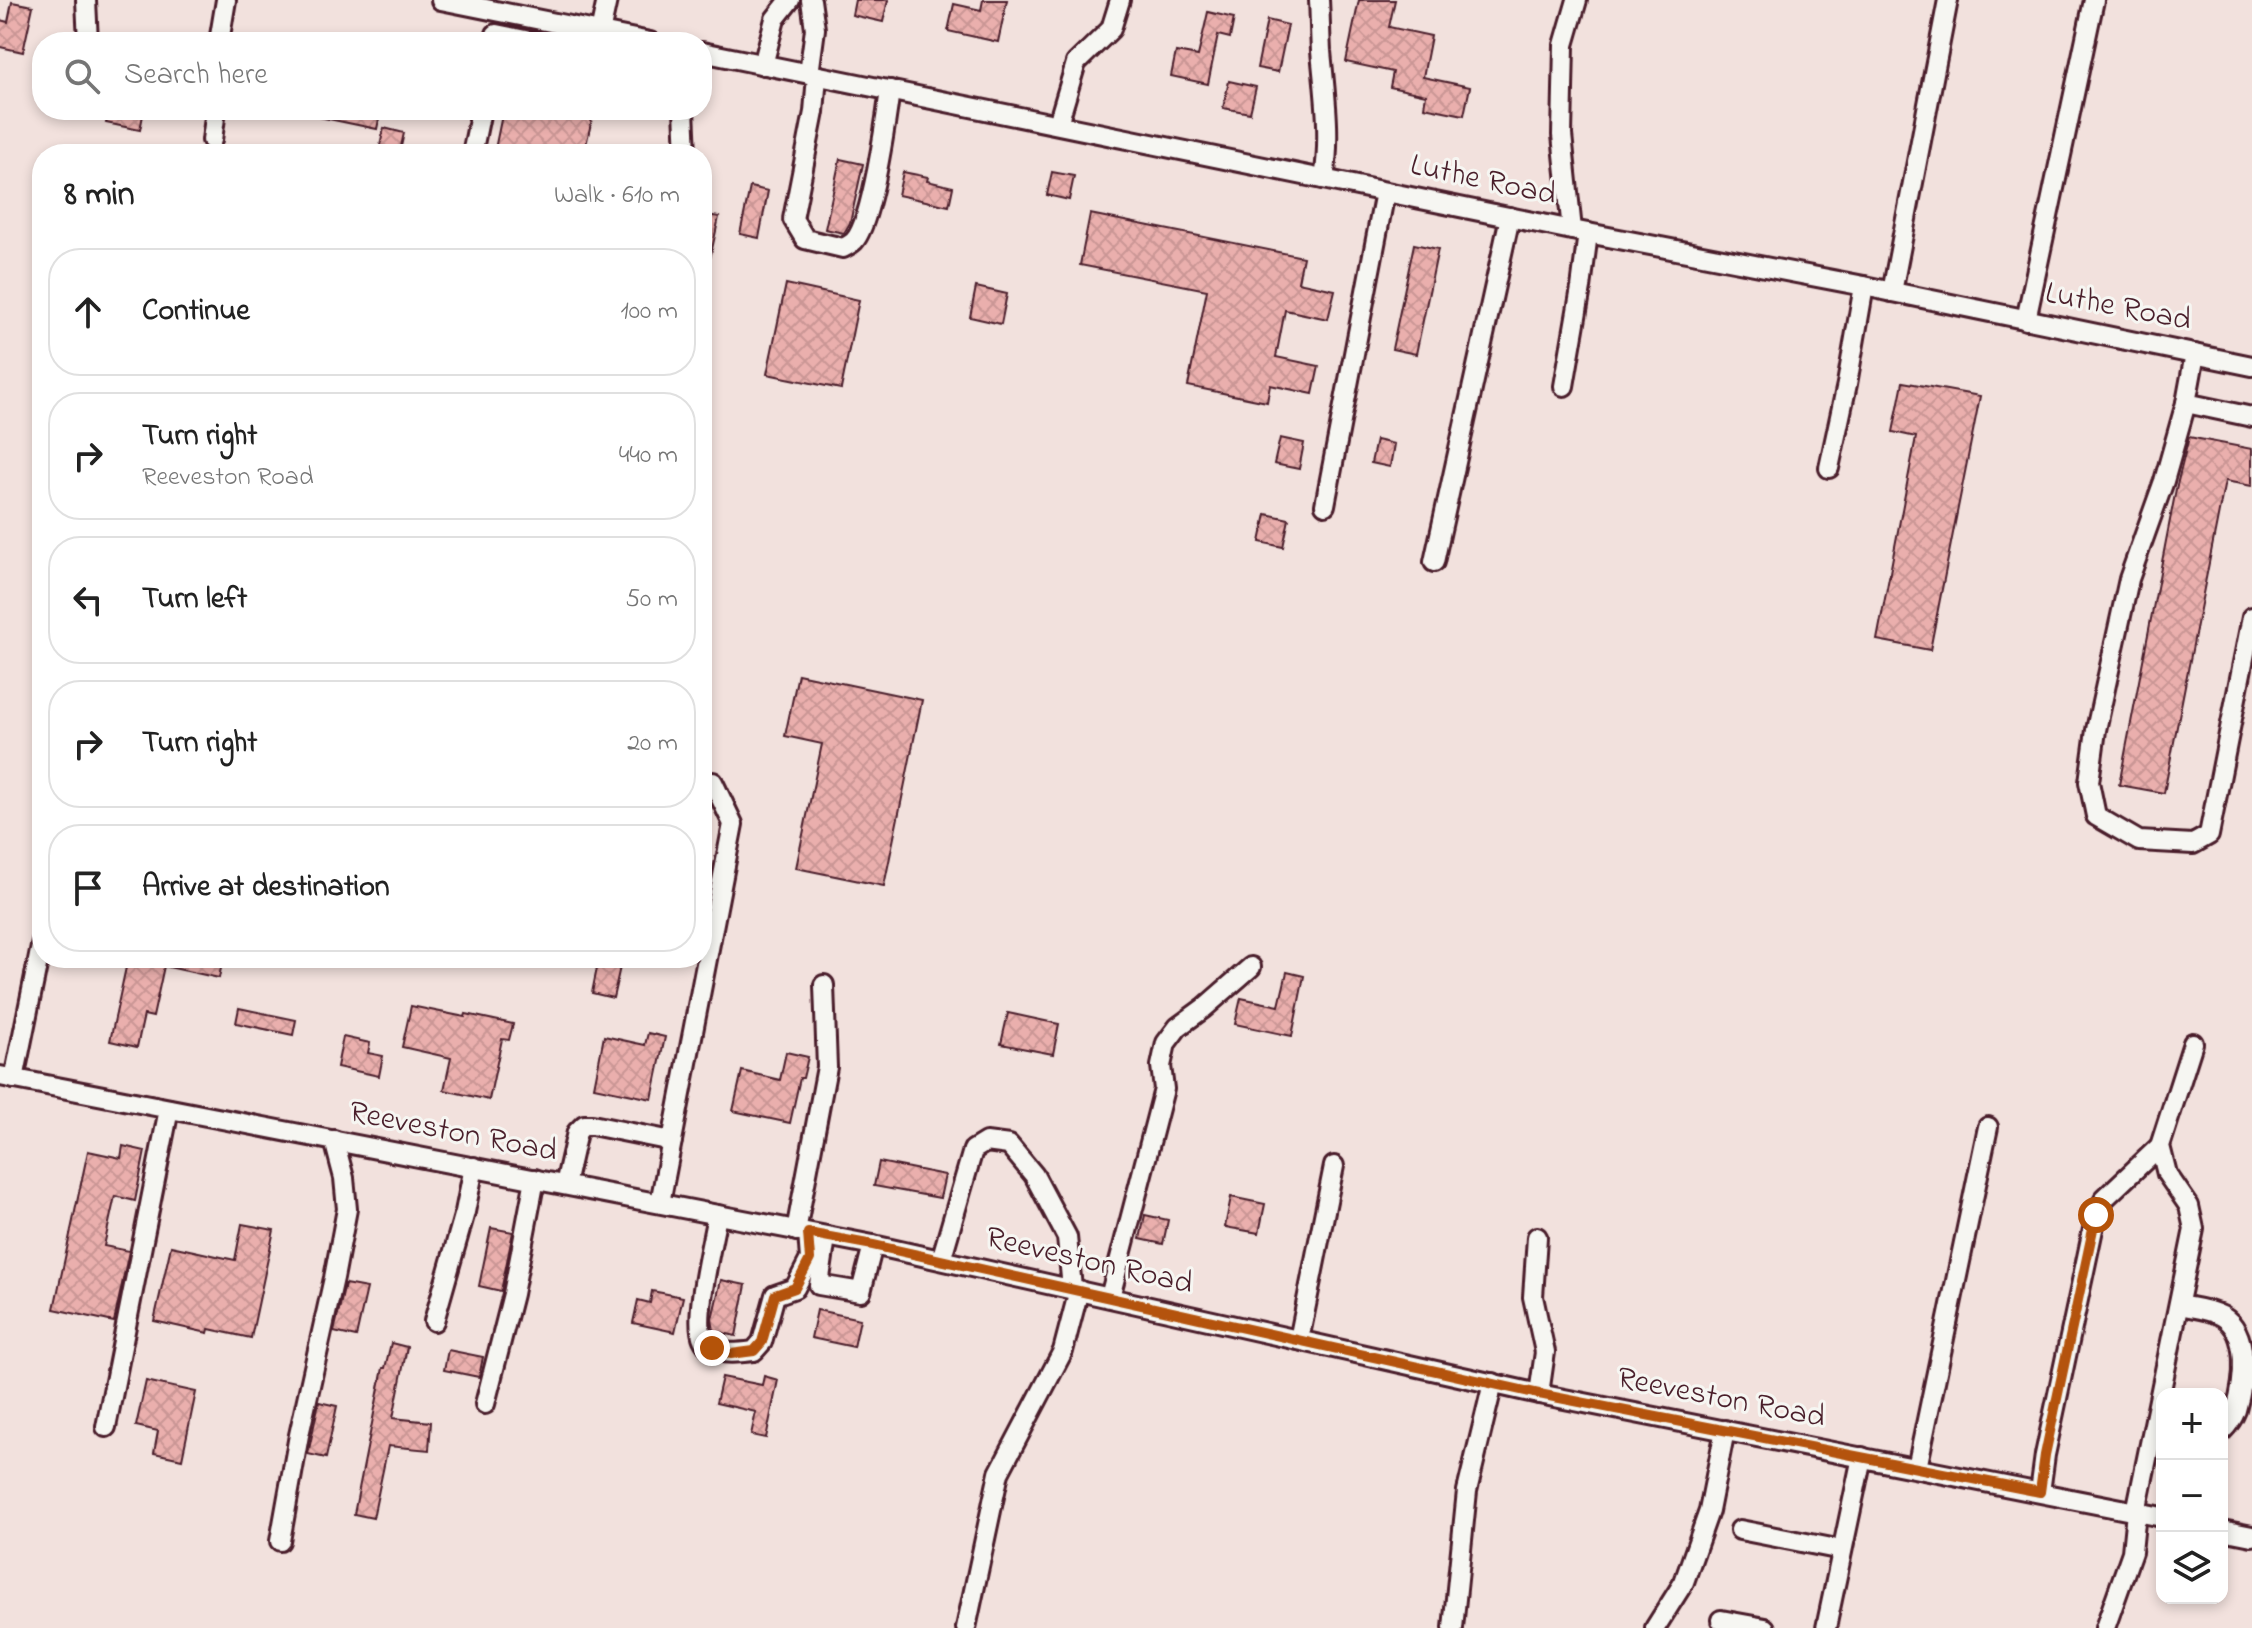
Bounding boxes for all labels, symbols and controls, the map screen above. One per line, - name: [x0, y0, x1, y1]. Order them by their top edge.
- search box: [32, 32, 712, 120]
- icon: search: [60, 54, 104, 98]
- text: Search here: [124, 54, 268, 98]
- street label: Luthe Road: [1406, 143, 1560, 219]
- text: 8 min: [64, 171, 135, 221]
- text: Walk · 610 m: [554, 177, 680, 215]
- street label: Luthe Road: [2041, 271, 2195, 345]
- icon: ahead: [66, 290, 110, 334]
- text: Continue: [142, 290, 250, 334]
- text: 100 m: [621, 293, 678, 331]
- text: Turn right: [142, 415, 257, 459]
- icon: right: [66, 434, 110, 478]
- text: 440 m: [619, 437, 678, 475]
- text: Reeveston Road: [142, 459, 314, 497]
- icon: left: [66, 578, 110, 622]
- text: Turn left: [142, 578, 247, 622]
- text: 50 m: [625, 581, 678, 619]
- icon: right: [66, 722, 110, 766]
- text: Turn right: [142, 722, 257, 766]
- text: 20 m: [627, 725, 678, 763]
- icon: arrive: [66, 866, 110, 910]
- text: Arrive at destination: [142, 866, 390, 910]
- street label: Reeveston Road: [345, 1090, 561, 1176]
- route start: [2078, 1197, 2114, 1233]
- street label: Reeveston Road: [981, 1215, 1197, 1309]
- route end: [694, 1330, 730, 1366]
- street label: Reeveston Road: [1613, 1356, 1829, 1442]
- map controls: [2156, 1388, 2228, 1604]
- button: +: [2156, 1388, 2228, 1460]
- button: −: [2156, 1460, 2228, 1532]
- button: layers: [2156, 1532, 2228, 1604]

